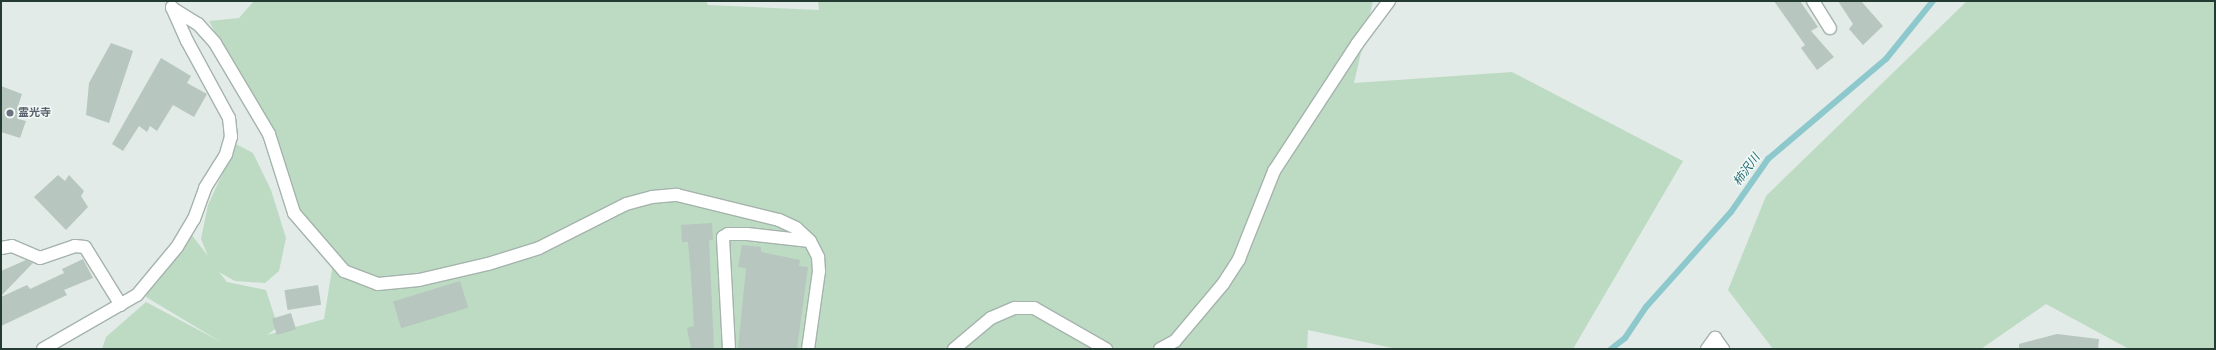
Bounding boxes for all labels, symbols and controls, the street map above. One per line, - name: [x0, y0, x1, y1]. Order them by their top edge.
- place label: 霊光寺: [18, 106, 51, 120]
- marker: 霊光寺: [5, 108, 15, 118]
- water label: 柿沢川: [1731, 151, 1763, 189]

